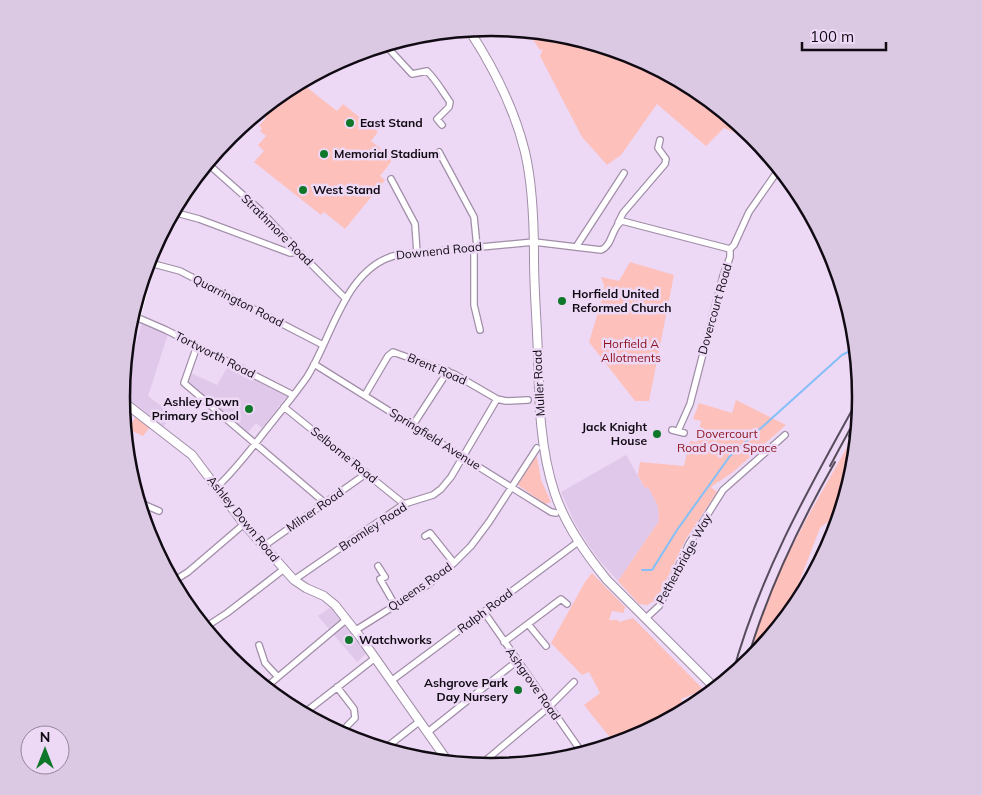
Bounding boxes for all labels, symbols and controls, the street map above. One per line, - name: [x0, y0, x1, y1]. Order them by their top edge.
- scale bar: [802, 20, 886, 52]
- text: 100 m: [810, 27, 854, 46]
- place label: East Stand: [360, 115, 423, 130]
- marker: East Stand: [344, 117, 356, 129]
- place label: Memorial Stadium: [334, 146, 439, 161]
- marker: Memorial Stadium: [318, 148, 330, 160]
- place label: West Stand: [313, 182, 380, 197]
- marker: West Stand: [297, 184, 309, 196]
- street label: Strathmore Road: [238, 191, 316, 269]
- street label: Downend Road: [395, 239, 483, 262]
- street label: Dovercourt Road: [694, 262, 735, 356]
- street label: Quarrington Road: [190, 271, 286, 330]
- place label: Horfield United Reformed Church: [572, 286, 672, 315]
- marker: Horfield United Reformed Church: [556, 295, 568, 307]
- street label: Tortworth Road: [173, 328, 258, 381]
- park label: Horfield A Allotments: [601, 336, 661, 365]
- street label: Brent Road: [405, 349, 469, 388]
- street label: Muller Road: [529, 349, 548, 417]
- place label: Ashley Down Primary School: [152, 394, 239, 423]
- marker: Ashley Down Primary School: [243, 403, 255, 415]
- street label: Springfield Avenue: [387, 405, 484, 473]
- place label: Jack Knight House: [582, 419, 647, 448]
- street label: Selborne Road: [308, 423, 381, 486]
- park label: Dovercourt Road Open Space: [677, 426, 777, 455]
- marker: Jack Knight House: [651, 428, 663, 440]
- street label: Ashley Down Road: [204, 473, 283, 565]
- street label: Milner Road: [283, 484, 346, 535]
- street label: Bromley Road: [336, 499, 410, 554]
- street label: Petherbridge Way: [653, 510, 715, 607]
- street label: Queens Road: [385, 559, 455, 614]
- street label: Ralph Road: [454, 585, 515, 636]
- place label: Watchworks: [359, 632, 432, 647]
- marker: Watchworks: [343, 634, 355, 646]
- street label: Ashgrove Road: [503, 644, 564, 723]
- place label: Ashgrove Park Day Nursery: [424, 675, 508, 704]
- marker: Ashgrove Park Day Nursery: [512, 684, 524, 696]
- north arrow: [20, 725, 70, 775]
- text: N: [40, 728, 50, 746]

